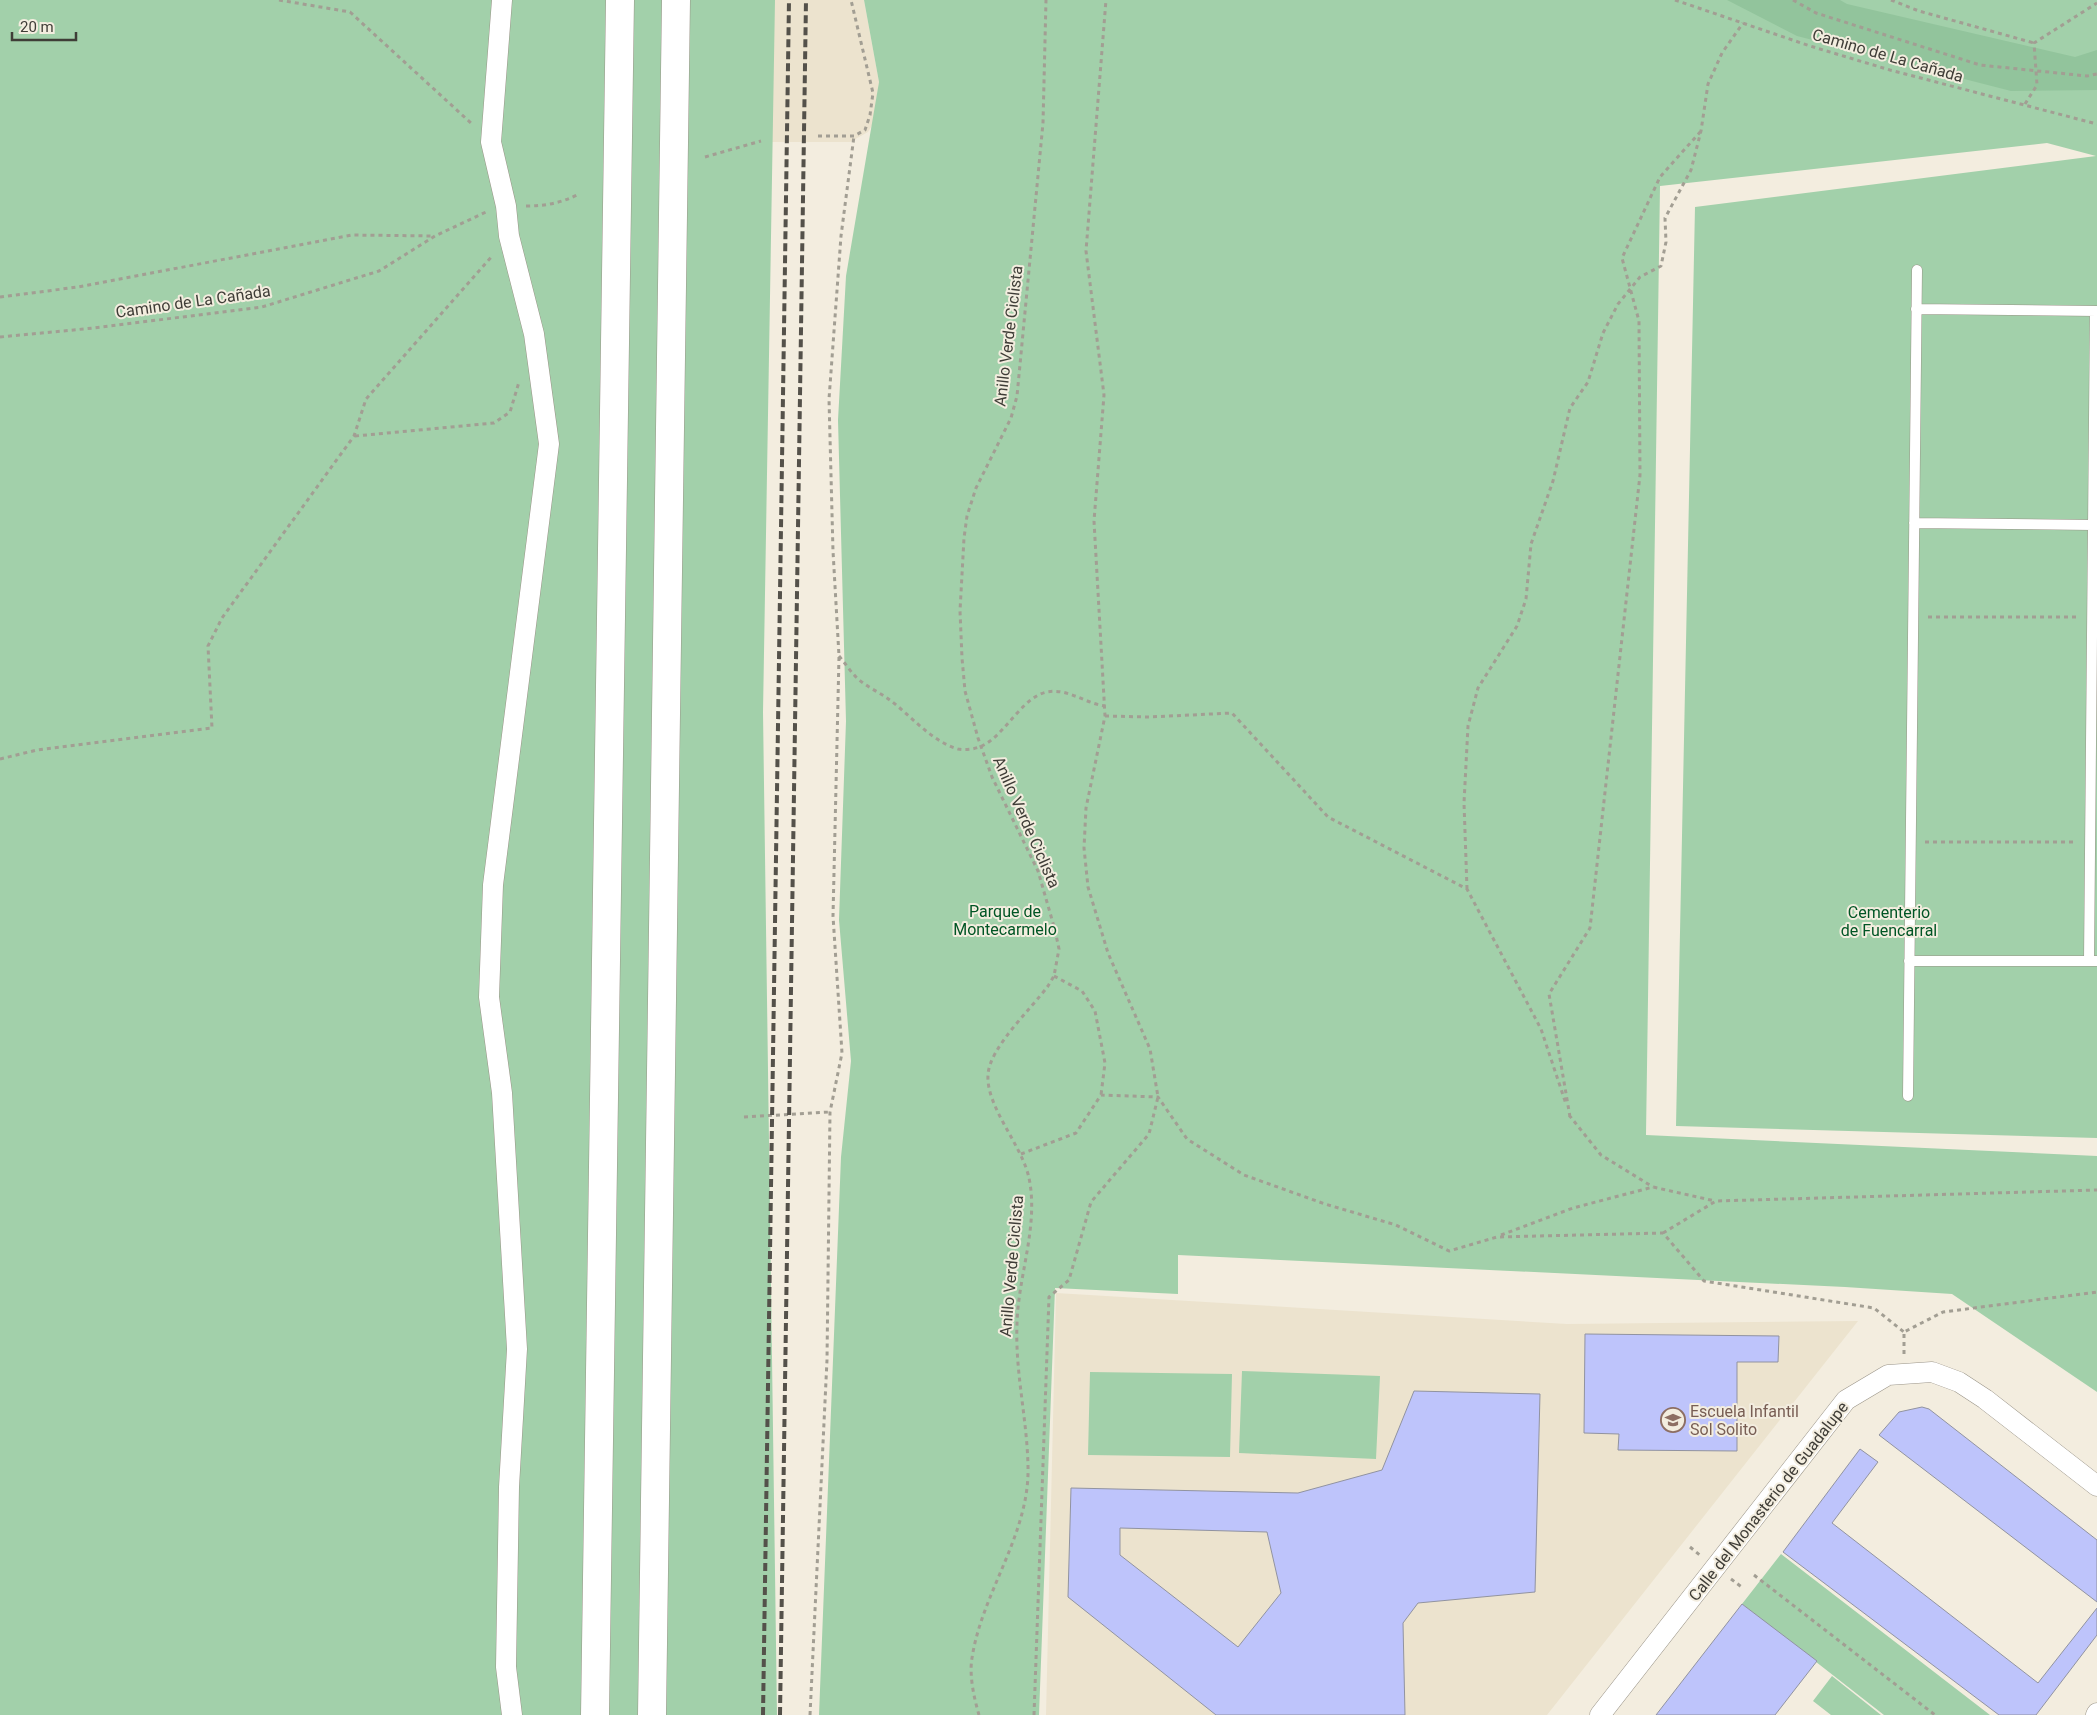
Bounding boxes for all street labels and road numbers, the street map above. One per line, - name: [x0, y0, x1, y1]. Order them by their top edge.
- street label: Camino de La Cañada: [1810, 25, 1966, 86]
- street label: Anillo Verde Ciclista: [990, 265, 1027, 408]
- street label: Camino de La Cañada: [114, 281, 272, 322]
- street label: Anillo Verde Ciclista: [989, 754, 1064, 891]
- street label: Anillo Verde Ciclista: [996, 1195, 1027, 1337]
- street label: Calle del Monasterio de Guadalupe: [1685, 1398, 1852, 1605]

